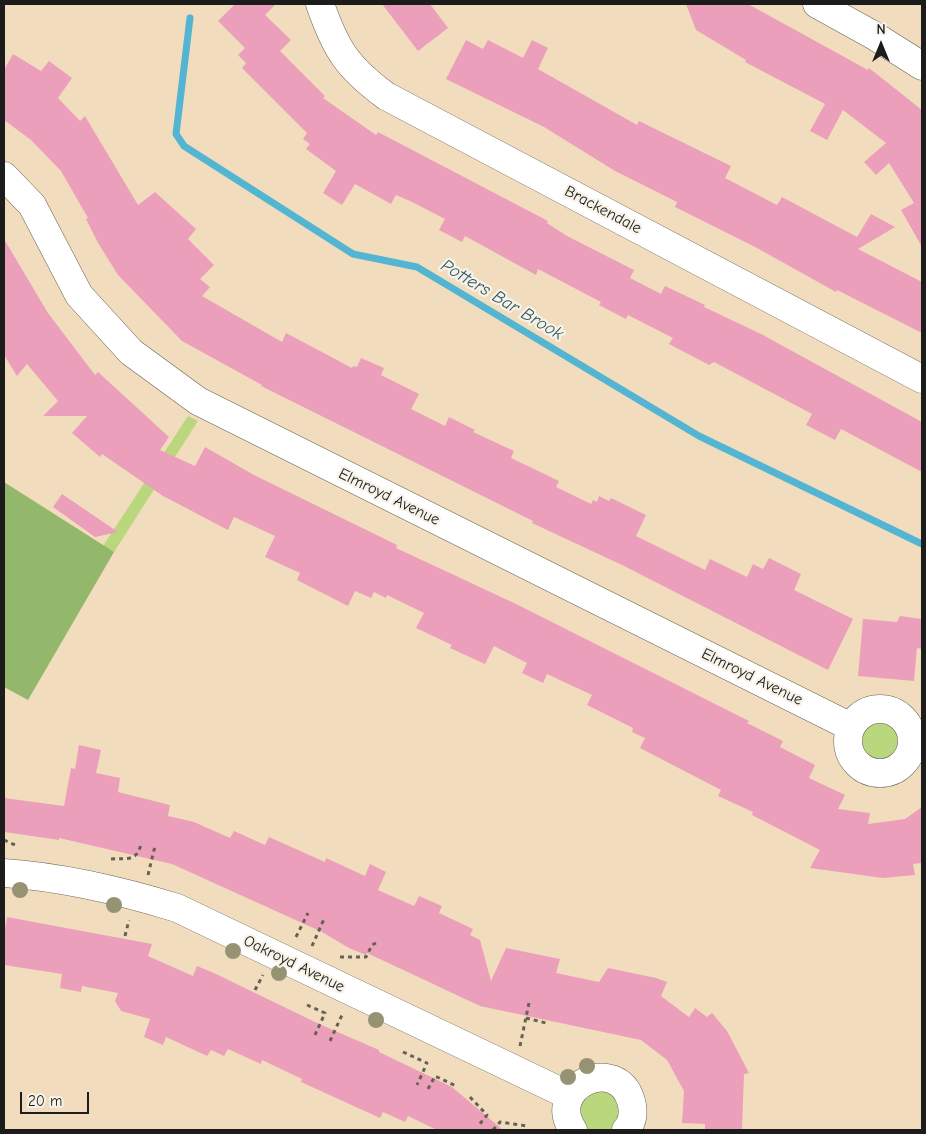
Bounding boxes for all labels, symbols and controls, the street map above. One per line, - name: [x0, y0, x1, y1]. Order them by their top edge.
- north arrow: [856, 20, 906, 70]
- text: N: [876, 21, 886, 38]
- street label: Brackendale: [561, 182, 645, 238]
- water label: Potters Bar Brook: [437, 255, 567, 345]
- street label: Elmroyd Avenue: [335, 464, 443, 530]
- street label: Elmroyd Avenue: [698, 644, 806, 710]
- street label: Oakroyd Avenue: [240, 931, 348, 997]
- scale bar: [22, 1082, 91, 1114]
- text: 20 m: [28, 1092, 62, 1110]

